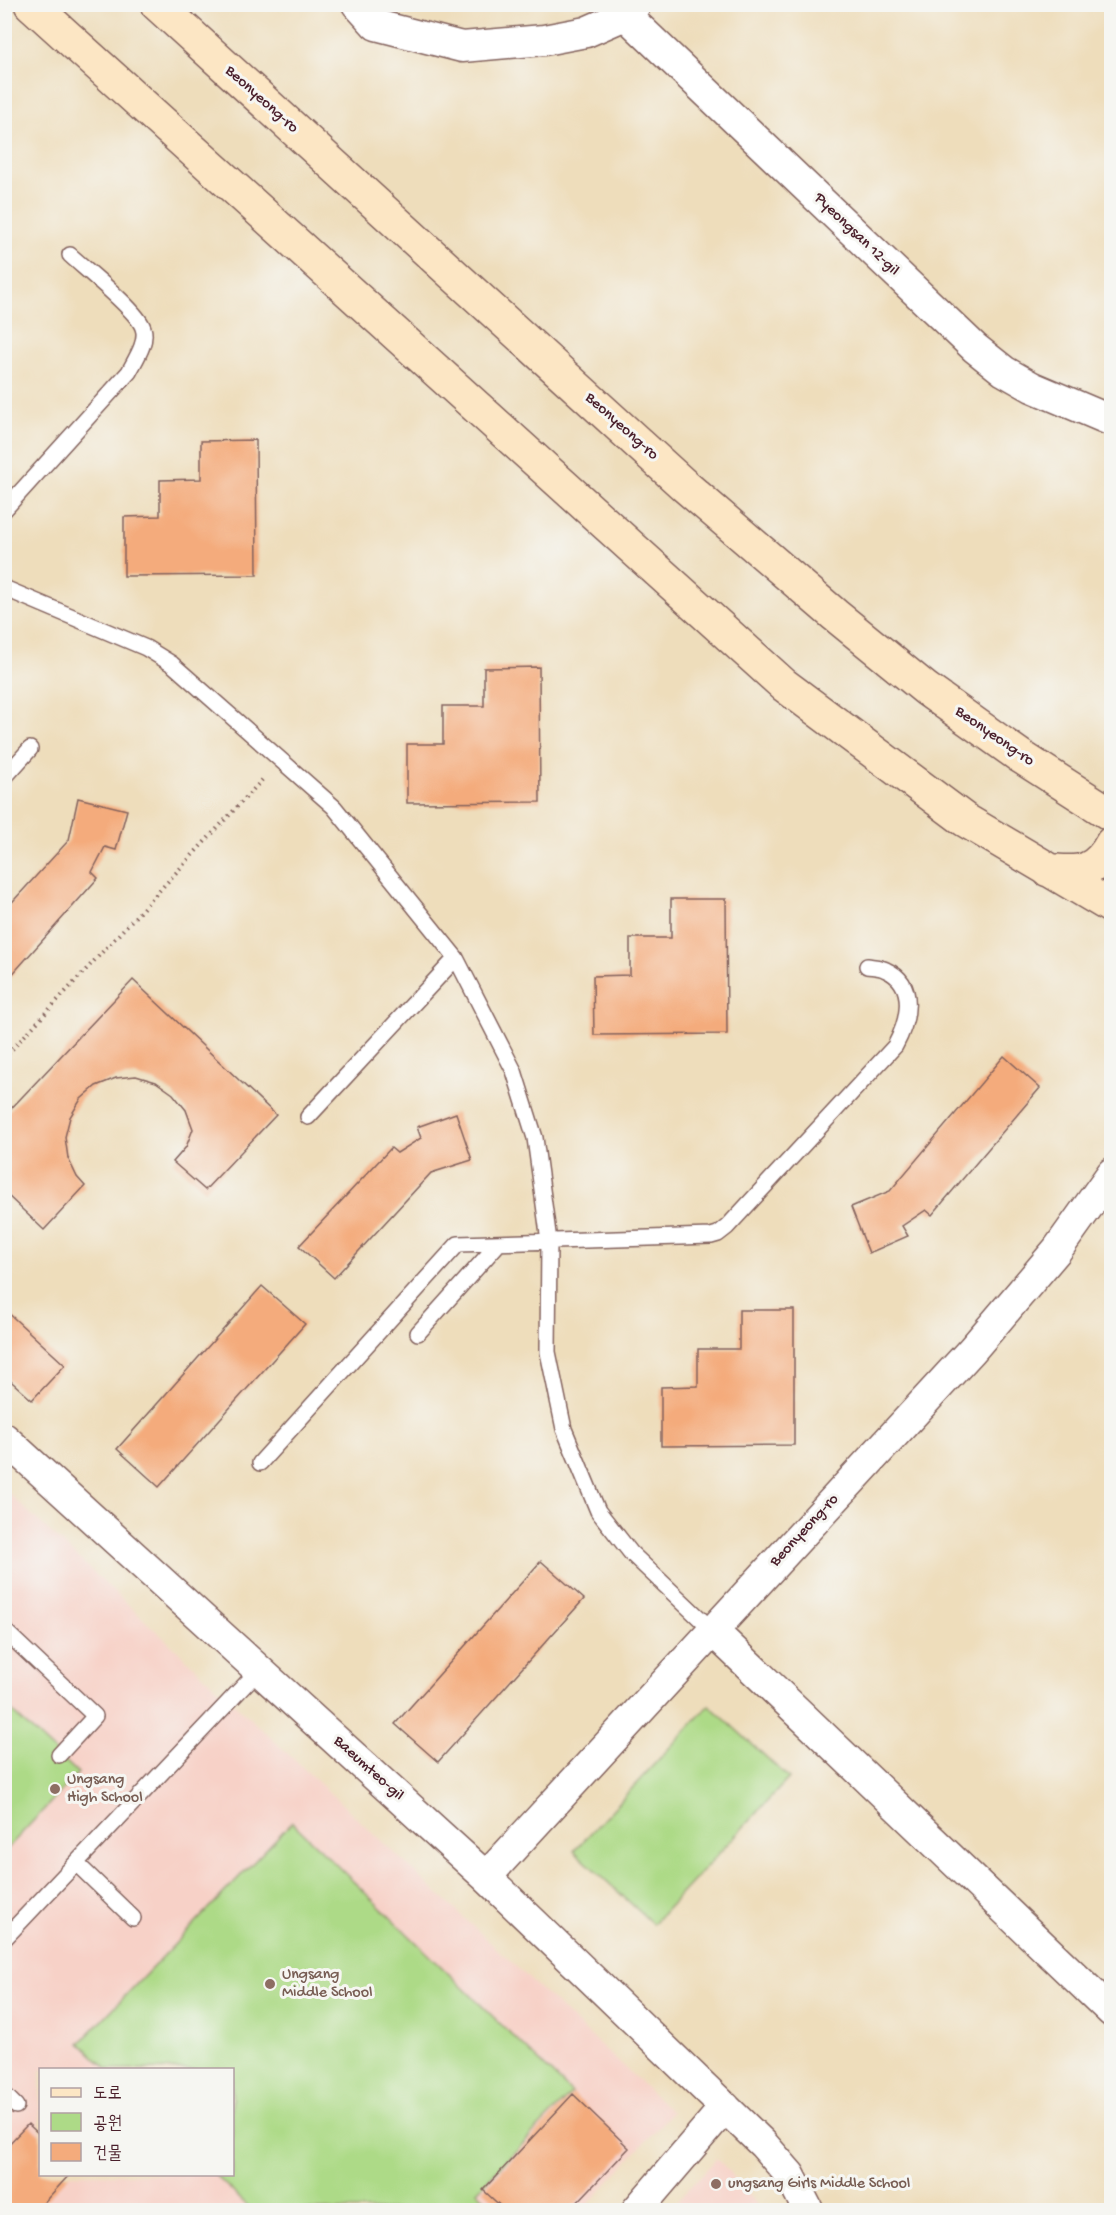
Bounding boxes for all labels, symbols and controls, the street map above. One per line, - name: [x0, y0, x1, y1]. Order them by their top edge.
- street label: Beonyeong-ro: [220, 61, 302, 138]
- street label: Pyeongsan 12-gil: [809, 189, 903, 281]
- street label: Beonyeong-ro: [580, 388, 662, 465]
- street label: Beonyeong-ro: [950, 702, 1037, 771]
- street label: Beonyeong-ro: [766, 1491, 843, 1572]
- street label: Baeumteo-gil: [328, 1732, 407, 1806]
- place label: Ungsang High School: [67, 1771, 143, 1808]
- marker: Ungsang High School: [48, 1782, 62, 1796]
- place label: Ungsang Middle School: [282, 1966, 372, 2003]
- marker: Ungsang Middle School: [263, 1977, 277, 1991]
- legend: [39, 2068, 234, 2176]
- text: 도로: [93, 2084, 122, 2105]
- text: 공원: [93, 2114, 122, 2135]
- text: 건물: [93, 2144, 122, 2165]
- place label: ungsang Girls Middle School: [728, 2175, 910, 2194]
- marker: ungsang Girls Middle School: [709, 2177, 723, 2191]

